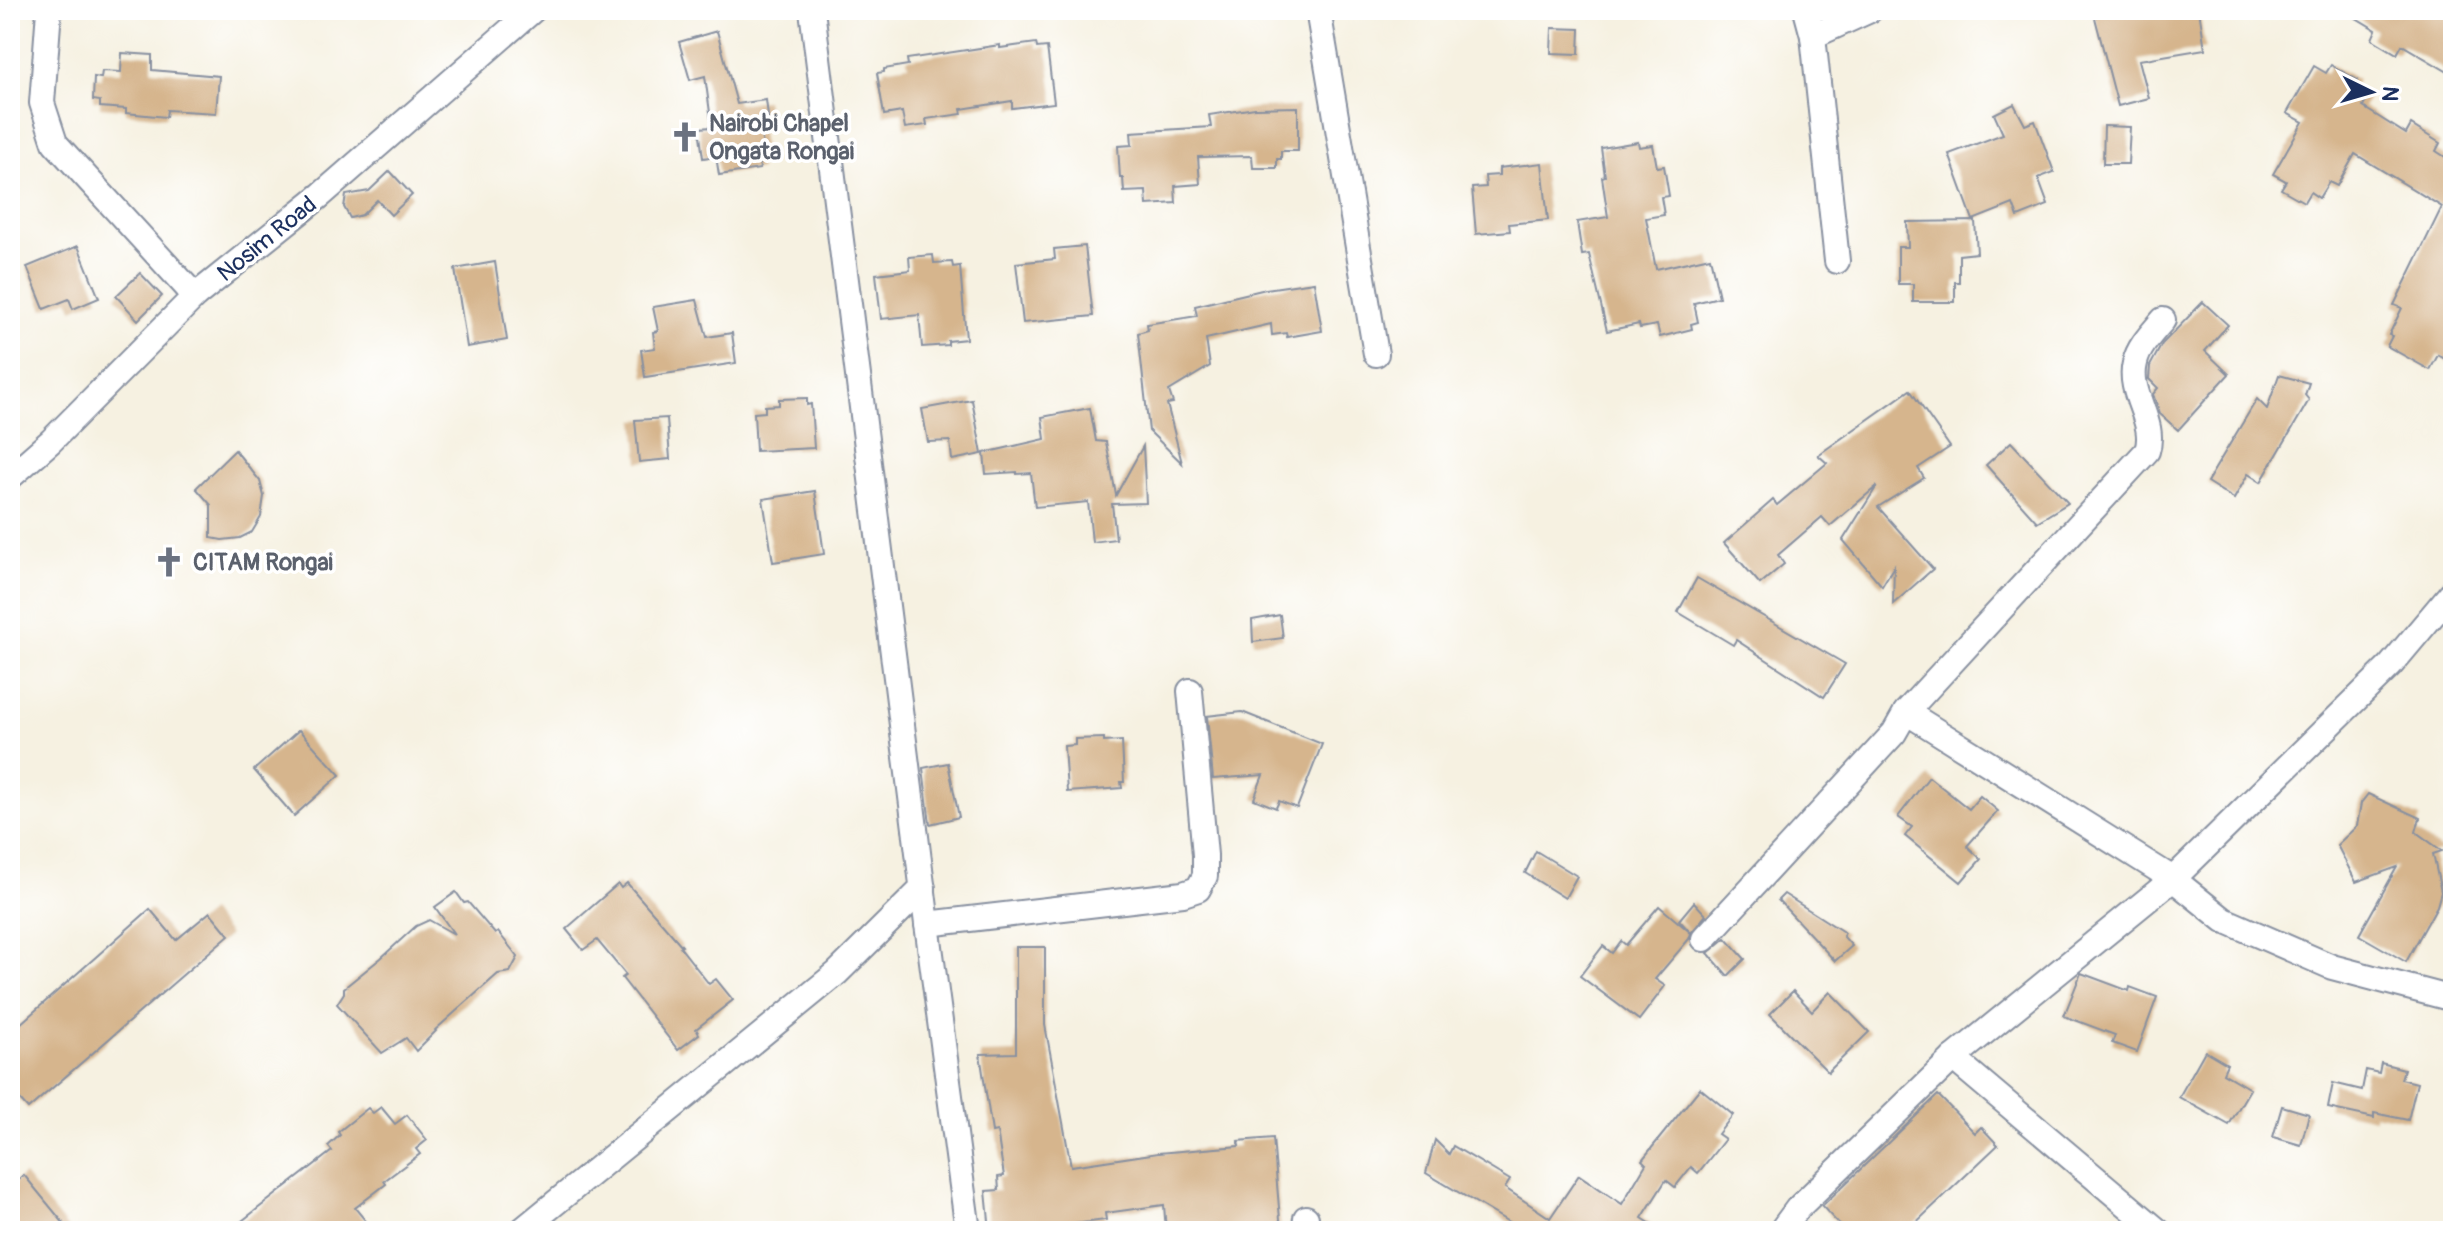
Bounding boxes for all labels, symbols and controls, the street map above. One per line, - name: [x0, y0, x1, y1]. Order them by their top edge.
- north arrow: [2331, 52, 2411, 132]
- text: N: [2375, 85, 2405, 102]
- place label: Nairobi Chapel Ongata Rongai: [709, 109, 854, 166]
- church icon: Nairobi Chapel Ongata Rongai: [668, 120, 702, 154]
- street label: Nosim Road: [211, 190, 323, 288]
- church icon: CITAM Rongai: [152, 545, 186, 579]
- place label: CITAM Rongai: [193, 548, 333, 577]

